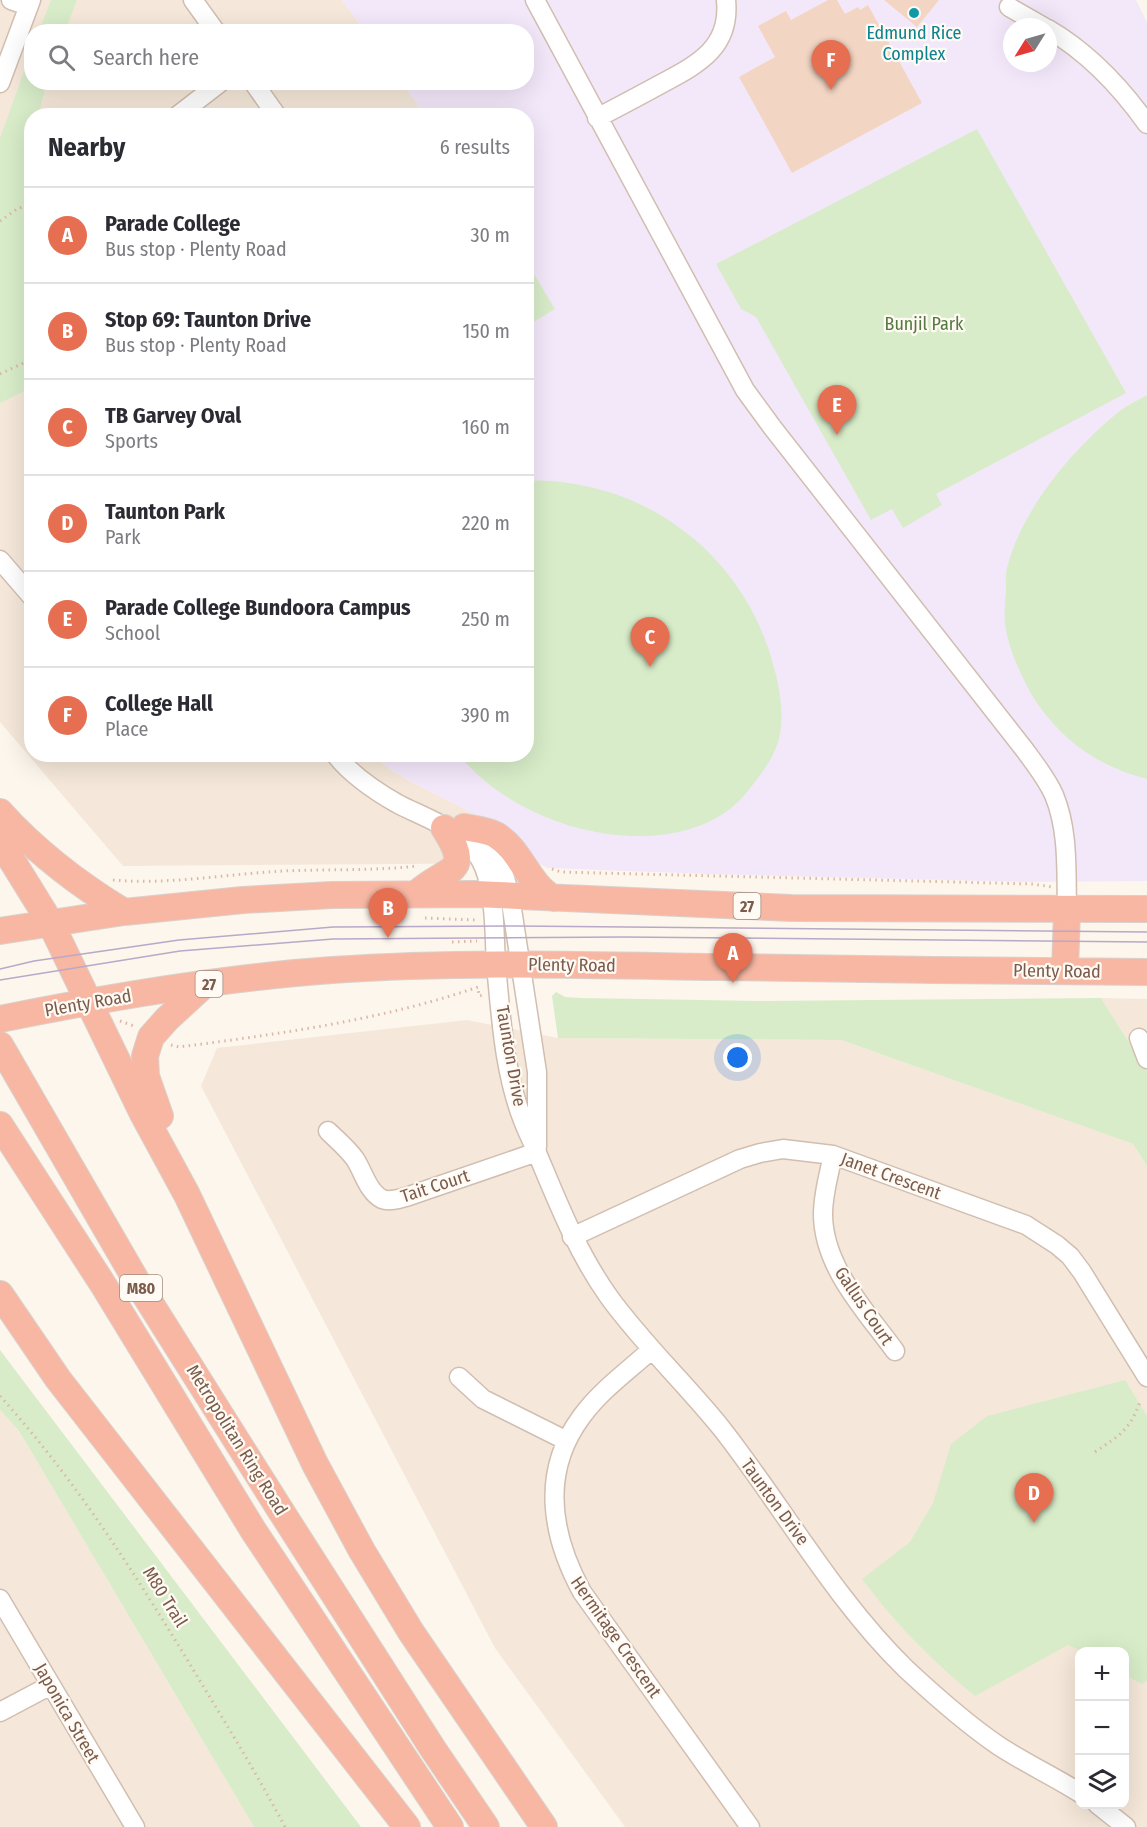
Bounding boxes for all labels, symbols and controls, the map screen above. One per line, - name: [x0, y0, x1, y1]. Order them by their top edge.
- marker: Edmund Rice Complex: [907, 6, 921, 20]
- north arrow: [1003, 18, 1057, 72]
- place label: Edmund Rice Complex: [867, 22, 962, 65]
- search box: [24, 24, 534, 90]
- pin: F: [812, 40, 850, 90]
- icon: search: [45, 41, 78, 74]
- text: Search here: [93, 44, 199, 71]
- text: Nearby: [48, 132, 125, 163]
- text: 6 results: [440, 135, 510, 159]
- text: Parade College: [105, 210, 240, 237]
- text: A: [62, 223, 73, 247]
- text: 30 m: [470, 223, 510, 247]
- text: Bus stop · Plenty Road: [105, 237, 287, 261]
- text: Stop 69: Taunton Drive: [105, 306, 311, 333]
- park label: Bunjil Park: [885, 313, 964, 335]
- text: B: [62, 319, 73, 343]
- text: 150 m: [463, 319, 510, 343]
- text: Bus stop · Plenty Road: [105, 333, 287, 357]
- pin: E: [818, 386, 856, 435]
- text: TB Garvey Oval: [105, 402, 241, 429]
- text: C: [62, 415, 73, 439]
- text: 160 m: [462, 415, 510, 439]
- text: Sports: [105, 429, 158, 453]
- text: Taunton Park: [105, 498, 225, 525]
- text: D: [62, 511, 73, 535]
- text: 220 m: [462, 511, 510, 535]
- text: Park: [105, 525, 141, 549]
- text: Parade College Bundoora Campus: [105, 594, 411, 621]
- text: E: [63, 607, 72, 631]
- text: 250 m: [462, 607, 510, 631]
- pin: C: [630, 618, 670, 667]
- text: School: [105, 621, 160, 645]
- text: College Hall: [105, 690, 213, 717]
- text: F: [63, 703, 72, 727]
- text: 390 m: [461, 703, 510, 727]
- text: Place: [105, 717, 148, 741]
- pin: B: [368, 888, 408, 938]
- road number: 27: [734, 893, 760, 919]
- pin: A: [714, 934, 752, 983]
- street label: Plenty Road: [528, 953, 616, 977]
- street label: Plenty Road: [1013, 959, 1101, 983]
- road number: 27: [196, 971, 222, 997]
- street label: Plenty Road: [43, 985, 133, 1021]
- street label: Taunton Drive: [491, 1004, 531, 1108]
- your location: [723, 1043, 752, 1072]
- street label: Janet Crescent: [838, 1148, 944, 1204]
- street label: Tait Court: [398, 1165, 472, 1207]
- street label: Gallus Court: [830, 1263, 898, 1349]
- road number: M80: [120, 1275, 162, 1301]
- street label: Metropolitan Ring Road: [182, 1361, 292, 1519]
- street label: Taunton Drive: [736, 1454, 814, 1550]
- pin: D: [1014, 1474, 1054, 1523]
- street label: M80 Trail: [138, 1563, 192, 1631]
- street label: Hermitage Crescent: [566, 1572, 666, 1702]
- map controls: [1075, 1647, 1129, 1809]
- button: +: [1075, 1647, 1129, 1701]
- street label: Japonica Street: [30, 1659, 104, 1767]
- button: −: [1075, 1701, 1129, 1755]
- button: layers: [1075, 1755, 1129, 1809]

